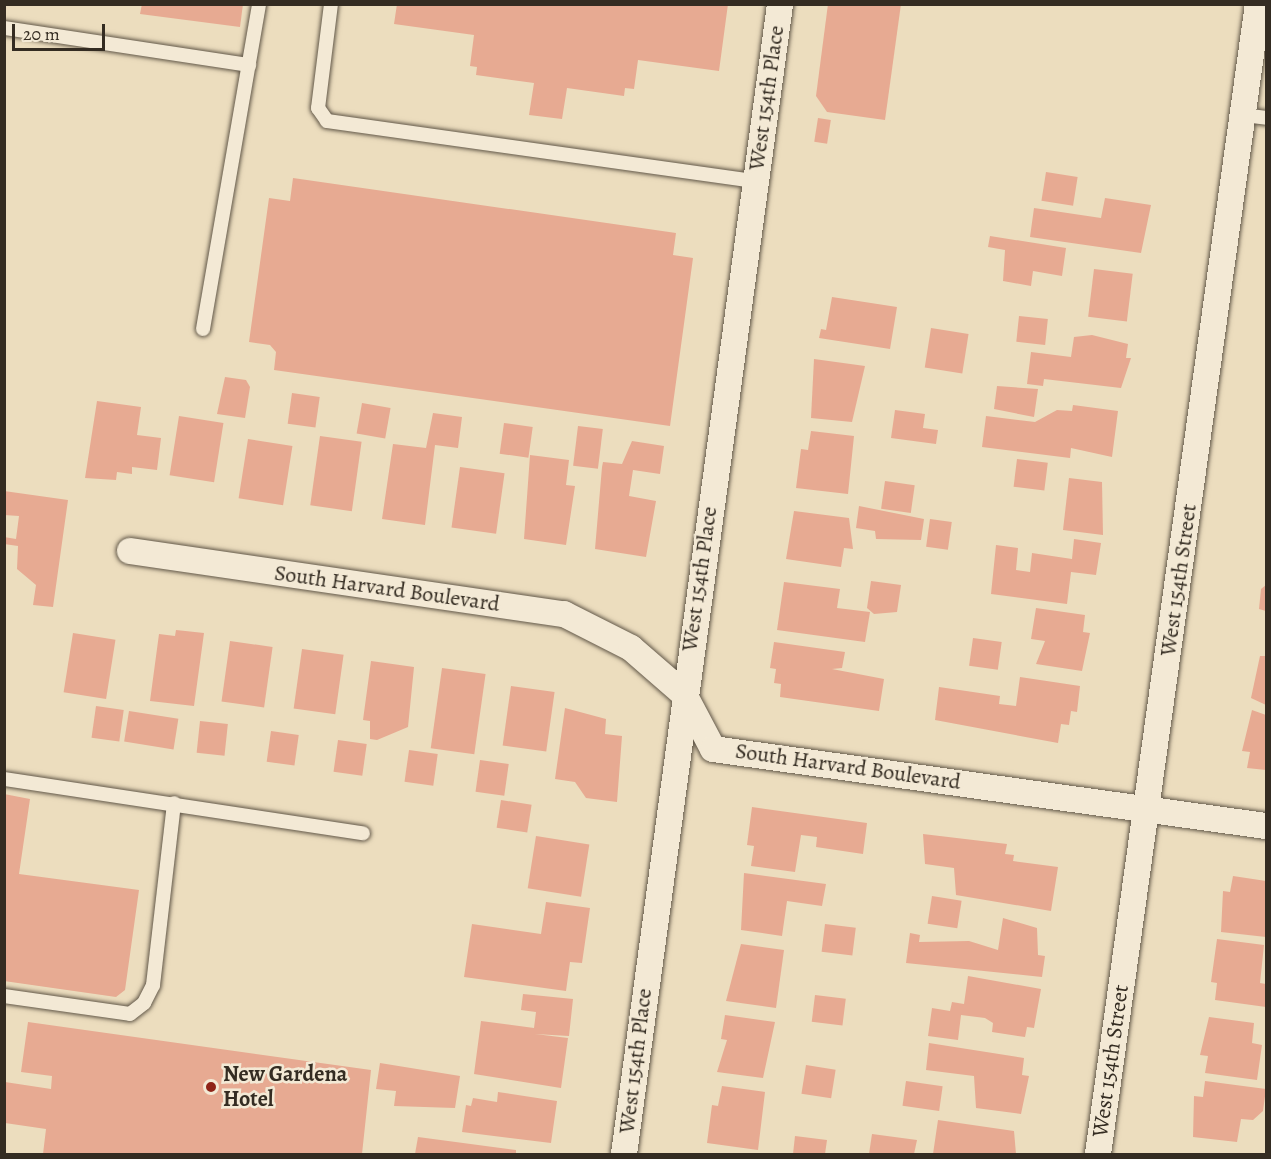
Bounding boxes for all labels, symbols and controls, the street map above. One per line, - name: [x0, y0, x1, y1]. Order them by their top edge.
- scale bar: [15, 12, 108, 50]
- text: 20 m: [23, 22, 60, 46]
- street label: West 154th Place: [744, 24, 790, 172]
- street label: West 154th Street: [1155, 502, 1203, 658]
- street label: West 154th Place: [677, 505, 723, 653]
- street label: South Harvard Boulevard: [273, 560, 501, 618]
- street label: South Harvard Boulevard: [734, 738, 962, 796]
- street label: West 154th Street: [1087, 983, 1135, 1139]
- street label: West 154th Place: [614, 987, 658, 1135]
- place label: New Gardena Hotel: [223, 1061, 347, 1112]
- marker: New Gardena Hotel: [204, 1080, 218, 1094]

